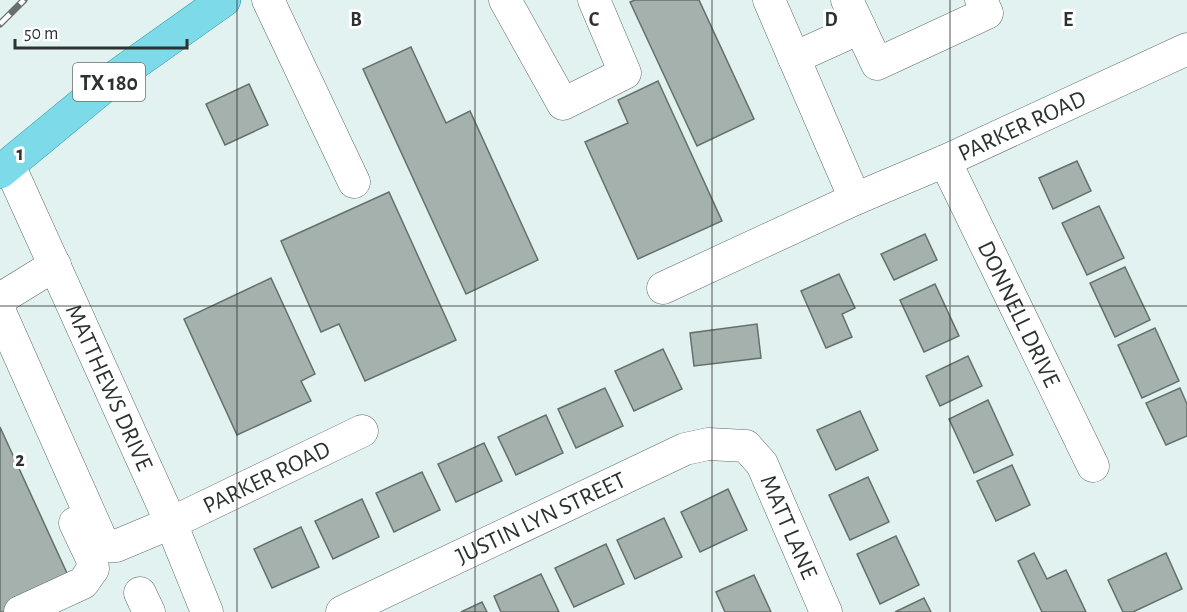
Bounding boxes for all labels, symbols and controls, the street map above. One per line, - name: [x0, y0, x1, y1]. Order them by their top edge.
- text: B: [350, 10, 362, 30]
- text: C: [589, 10, 600, 30]
- text: D: [824, 10, 838, 30]
- text: E: [1063, 10, 1073, 30]
- scale bar: [15, 12, 188, 50]
- text: 50 m: [24, 25, 58, 43]
- road number: TX 180: [73, 63, 145, 101]
- street label: PARKER ROAD: [955, 86, 1090, 166]
- text: 1: [16, 144, 24, 164]
- street label: DONNELL DRIVE: [973, 238, 1064, 392]
- street label: MATTHEWS DRIVE: [61, 301, 157, 475]
- street label: PARKER ROAD: [200, 437, 334, 519]
- text: 2: [15, 450, 25, 470]
- street label: JUSTIN LYN STREET: [453, 468, 630, 569]
- street label: MATT LANE: [755, 472, 821, 583]

